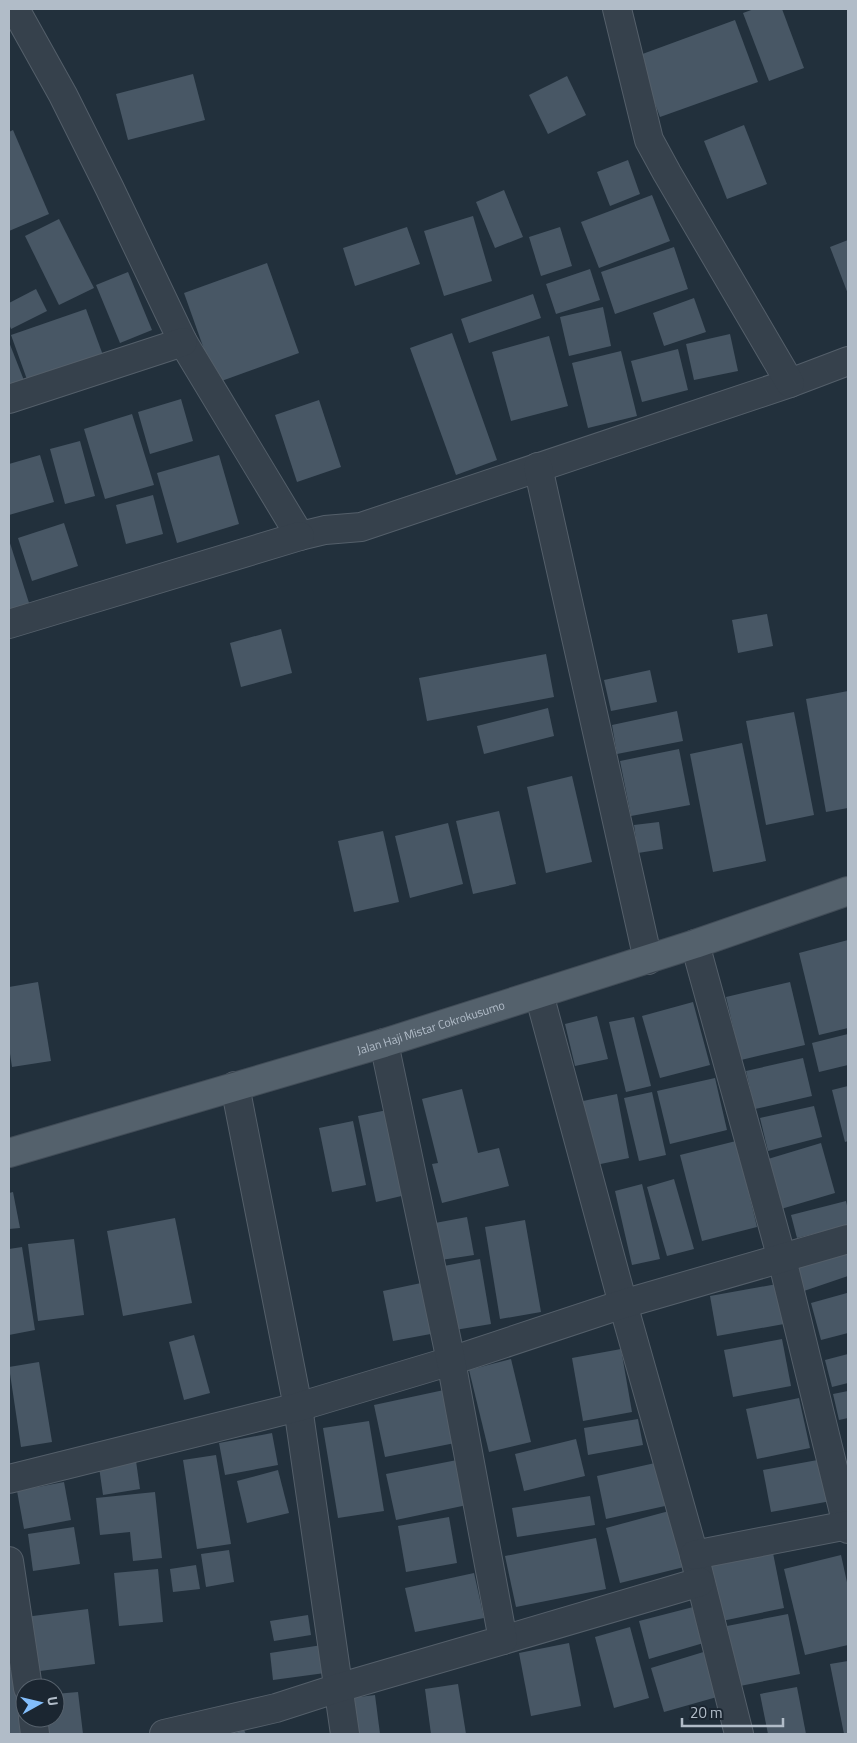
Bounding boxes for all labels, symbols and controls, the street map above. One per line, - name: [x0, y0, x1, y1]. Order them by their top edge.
- street label: Jalan Haji Mistar Cokrokusumo: [354, 995, 507, 1059]
- north arrow: [15, 1678, 65, 1728]
- text: U: [42, 1695, 64, 1707]
- scale bar: [682, 1696, 783, 1728]
- text: 20 m: [690, 1701, 723, 1724]

